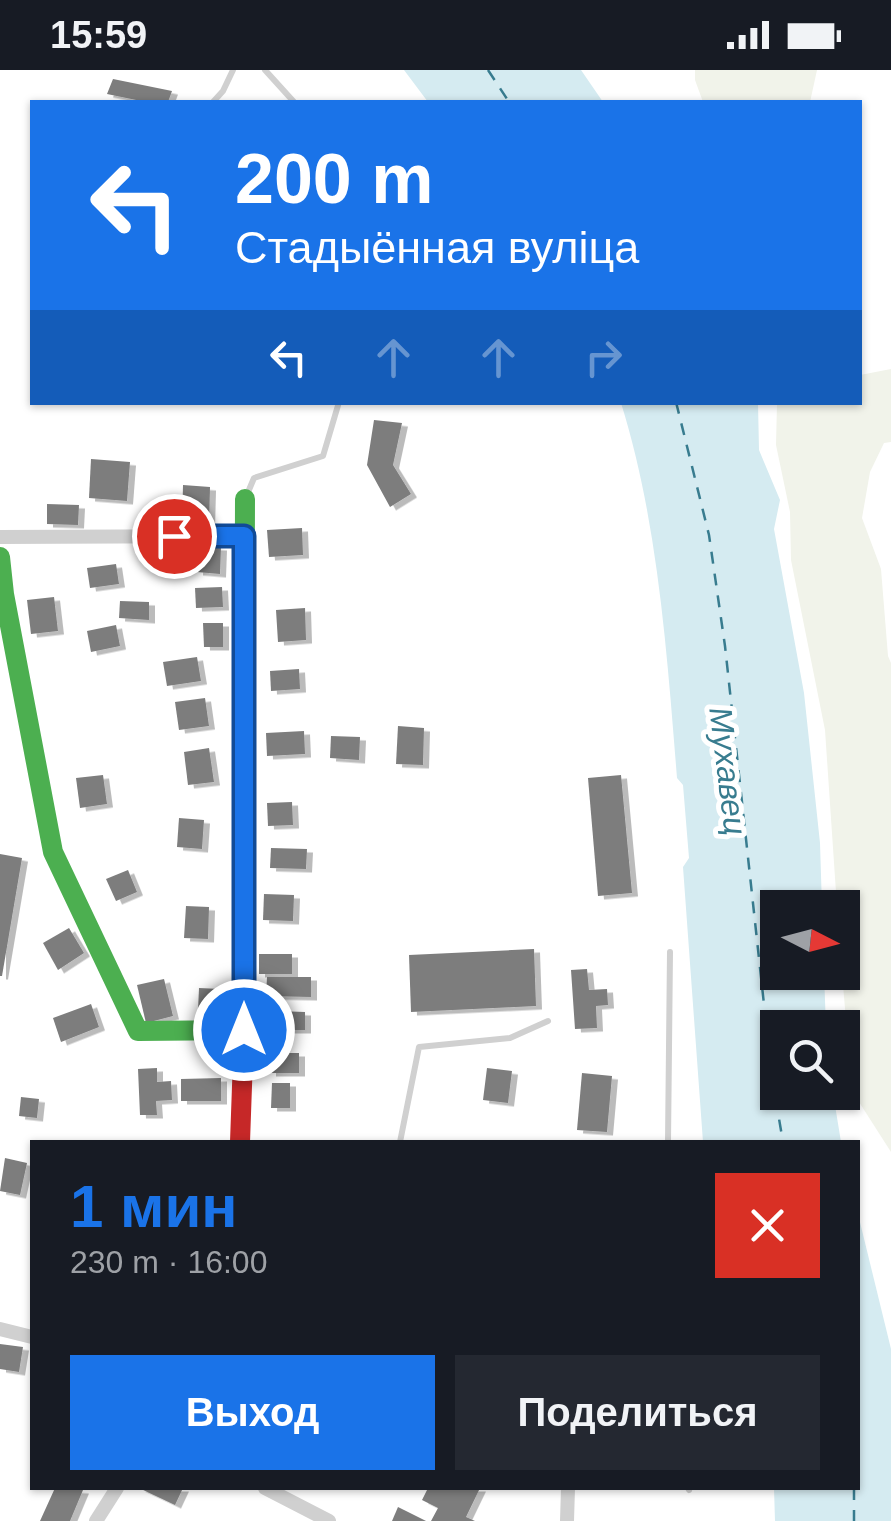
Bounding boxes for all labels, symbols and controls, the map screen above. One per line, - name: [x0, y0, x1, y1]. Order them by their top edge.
- text: 15:59: [50, 14, 147, 56]
- icon: left: [70, 140, 200, 270]
- text: 200 m: [235, 140, 433, 218]
- text: Стадыённая вуліца: [235, 222, 639, 273]
- icon: left: [261, 330, 316, 385]
- icon: ahead: [366, 330, 421, 385]
- icon: ahead: [471, 330, 526, 385]
- icon: right: [576, 330, 631, 385]
- pin: [132, 494, 217, 579]
- icon: arrive: [147, 509, 202, 564]
- water label: Мухавец: [702, 705, 754, 837]
- north arrow: [760, 890, 860, 990]
- map controls: [760, 890, 860, 1110]
- position arrow: [192, 978, 296, 1082]
- button: search: [760, 1010, 860, 1110]
- text: 1 мин: [70, 1173, 238, 1240]
- button: close: [715, 1173, 820, 1278]
- text: 230 m · 16:00: [70, 1244, 267, 1280]
- button: Выход: [70, 1355, 435, 1470]
- button: Поделиться: [455, 1355, 820, 1470]

